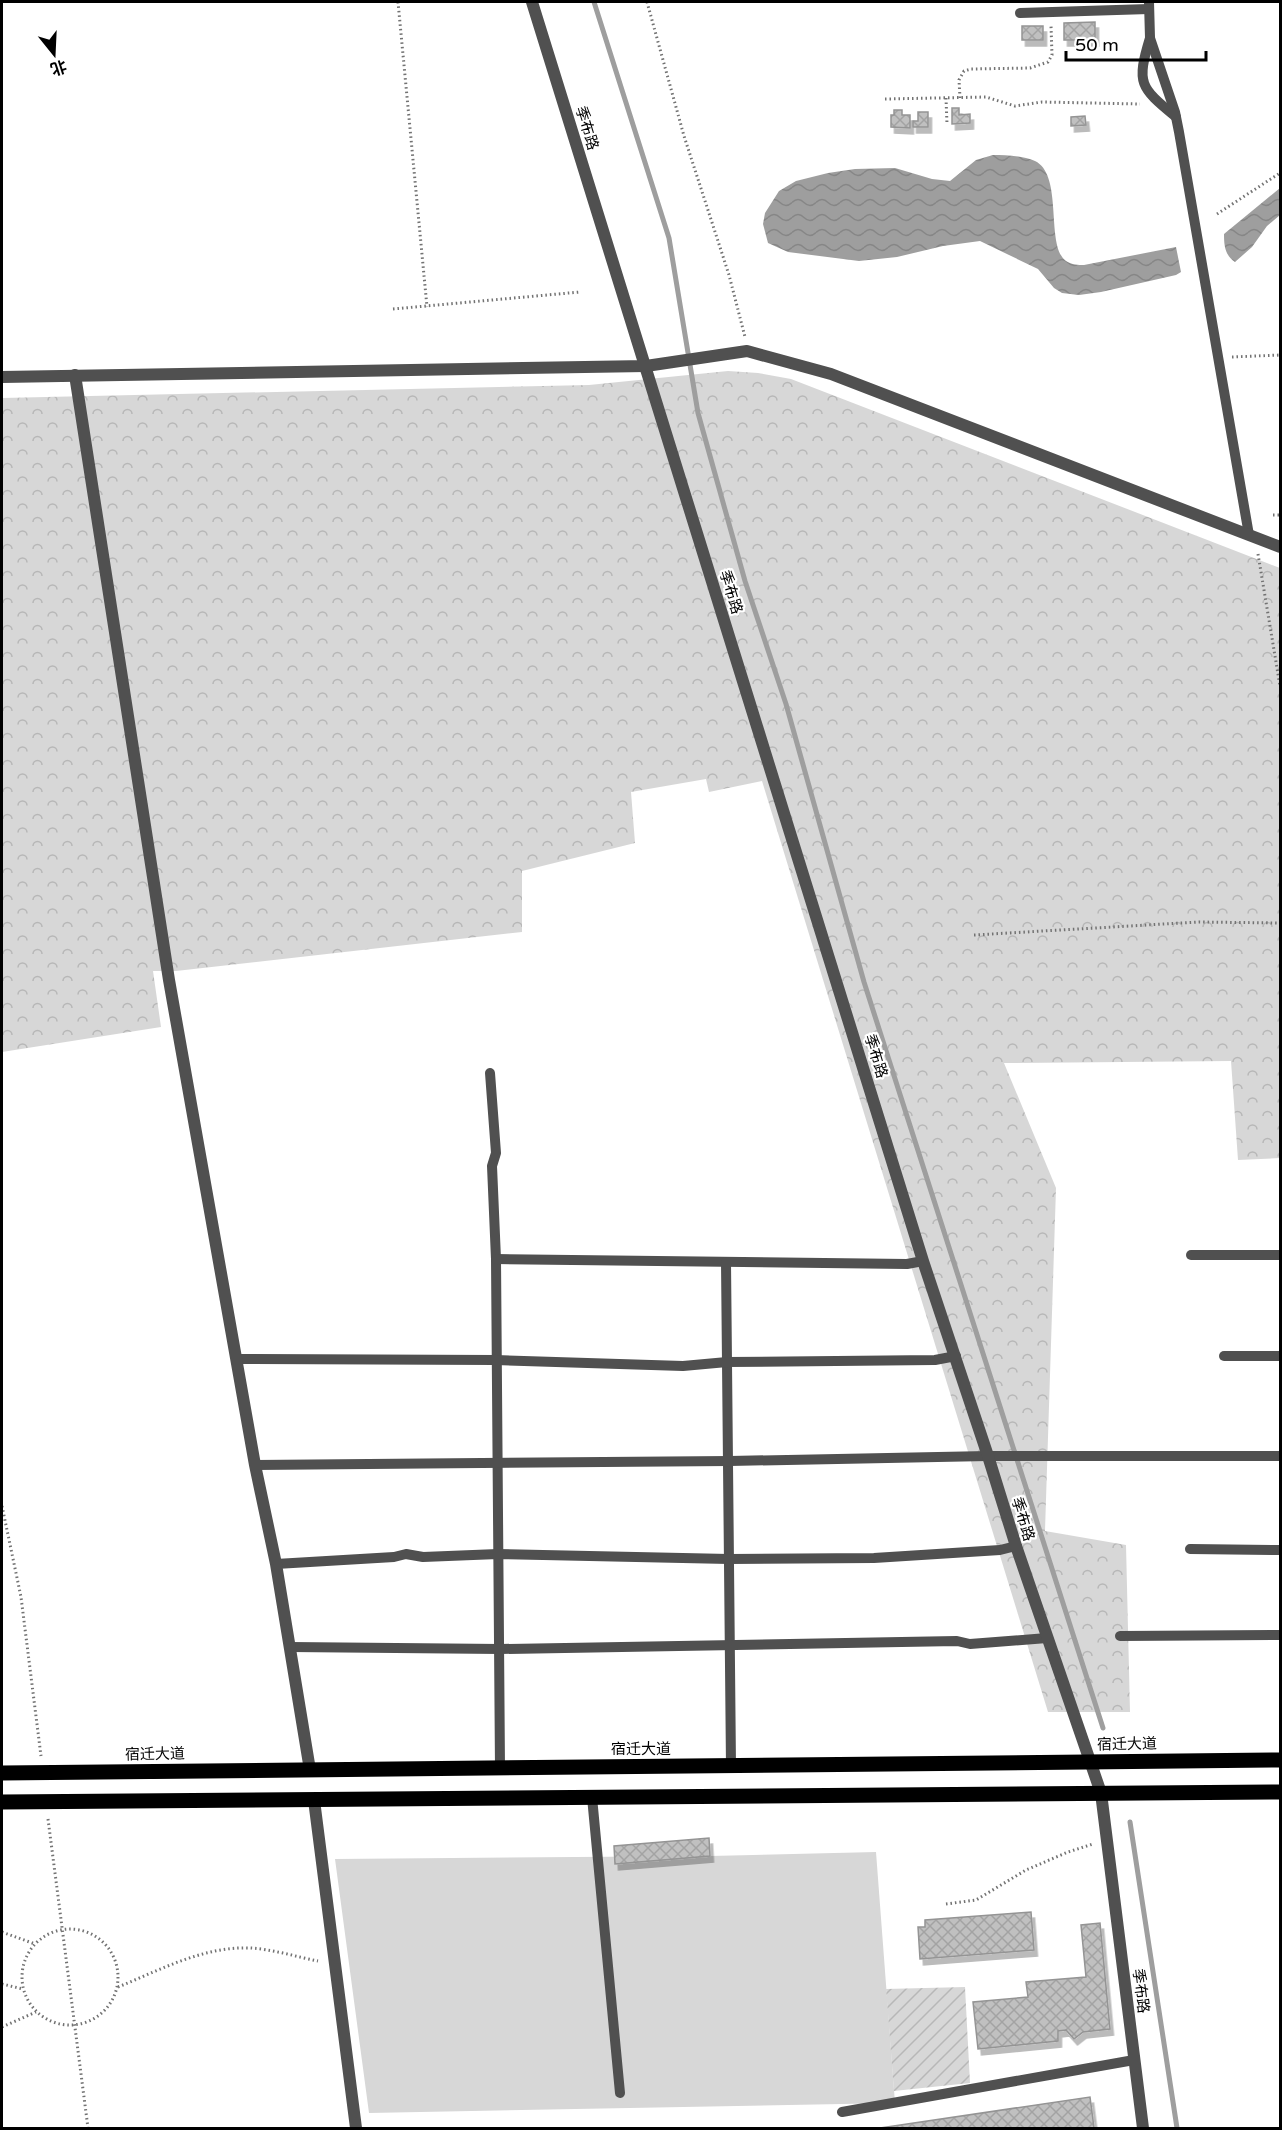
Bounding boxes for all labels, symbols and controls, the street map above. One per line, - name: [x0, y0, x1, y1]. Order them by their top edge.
- north arrow: [24, 24, 84, 84]
- scale bar: [1066, 24, 1206, 62]
- text: 50 m: [1075, 34, 1119, 56]
- text: 北: [48, 55, 69, 79]
- street label: 季布路: [572, 104, 602, 152]
- street label: 季布路: [716, 568, 746, 616]
- street label: 季布路: [861, 1032, 891, 1080]
- street label: 季布路: [1008, 1495, 1038, 1543]
- street label: 宿迁大道: [1097, 1734, 1157, 1754]
- street label: 宿迁大道: [611, 1740, 671, 1758]
- street label: 宿迁大道: [125, 1744, 185, 1764]
- street label: 季布路: [1129, 1968, 1153, 2014]

